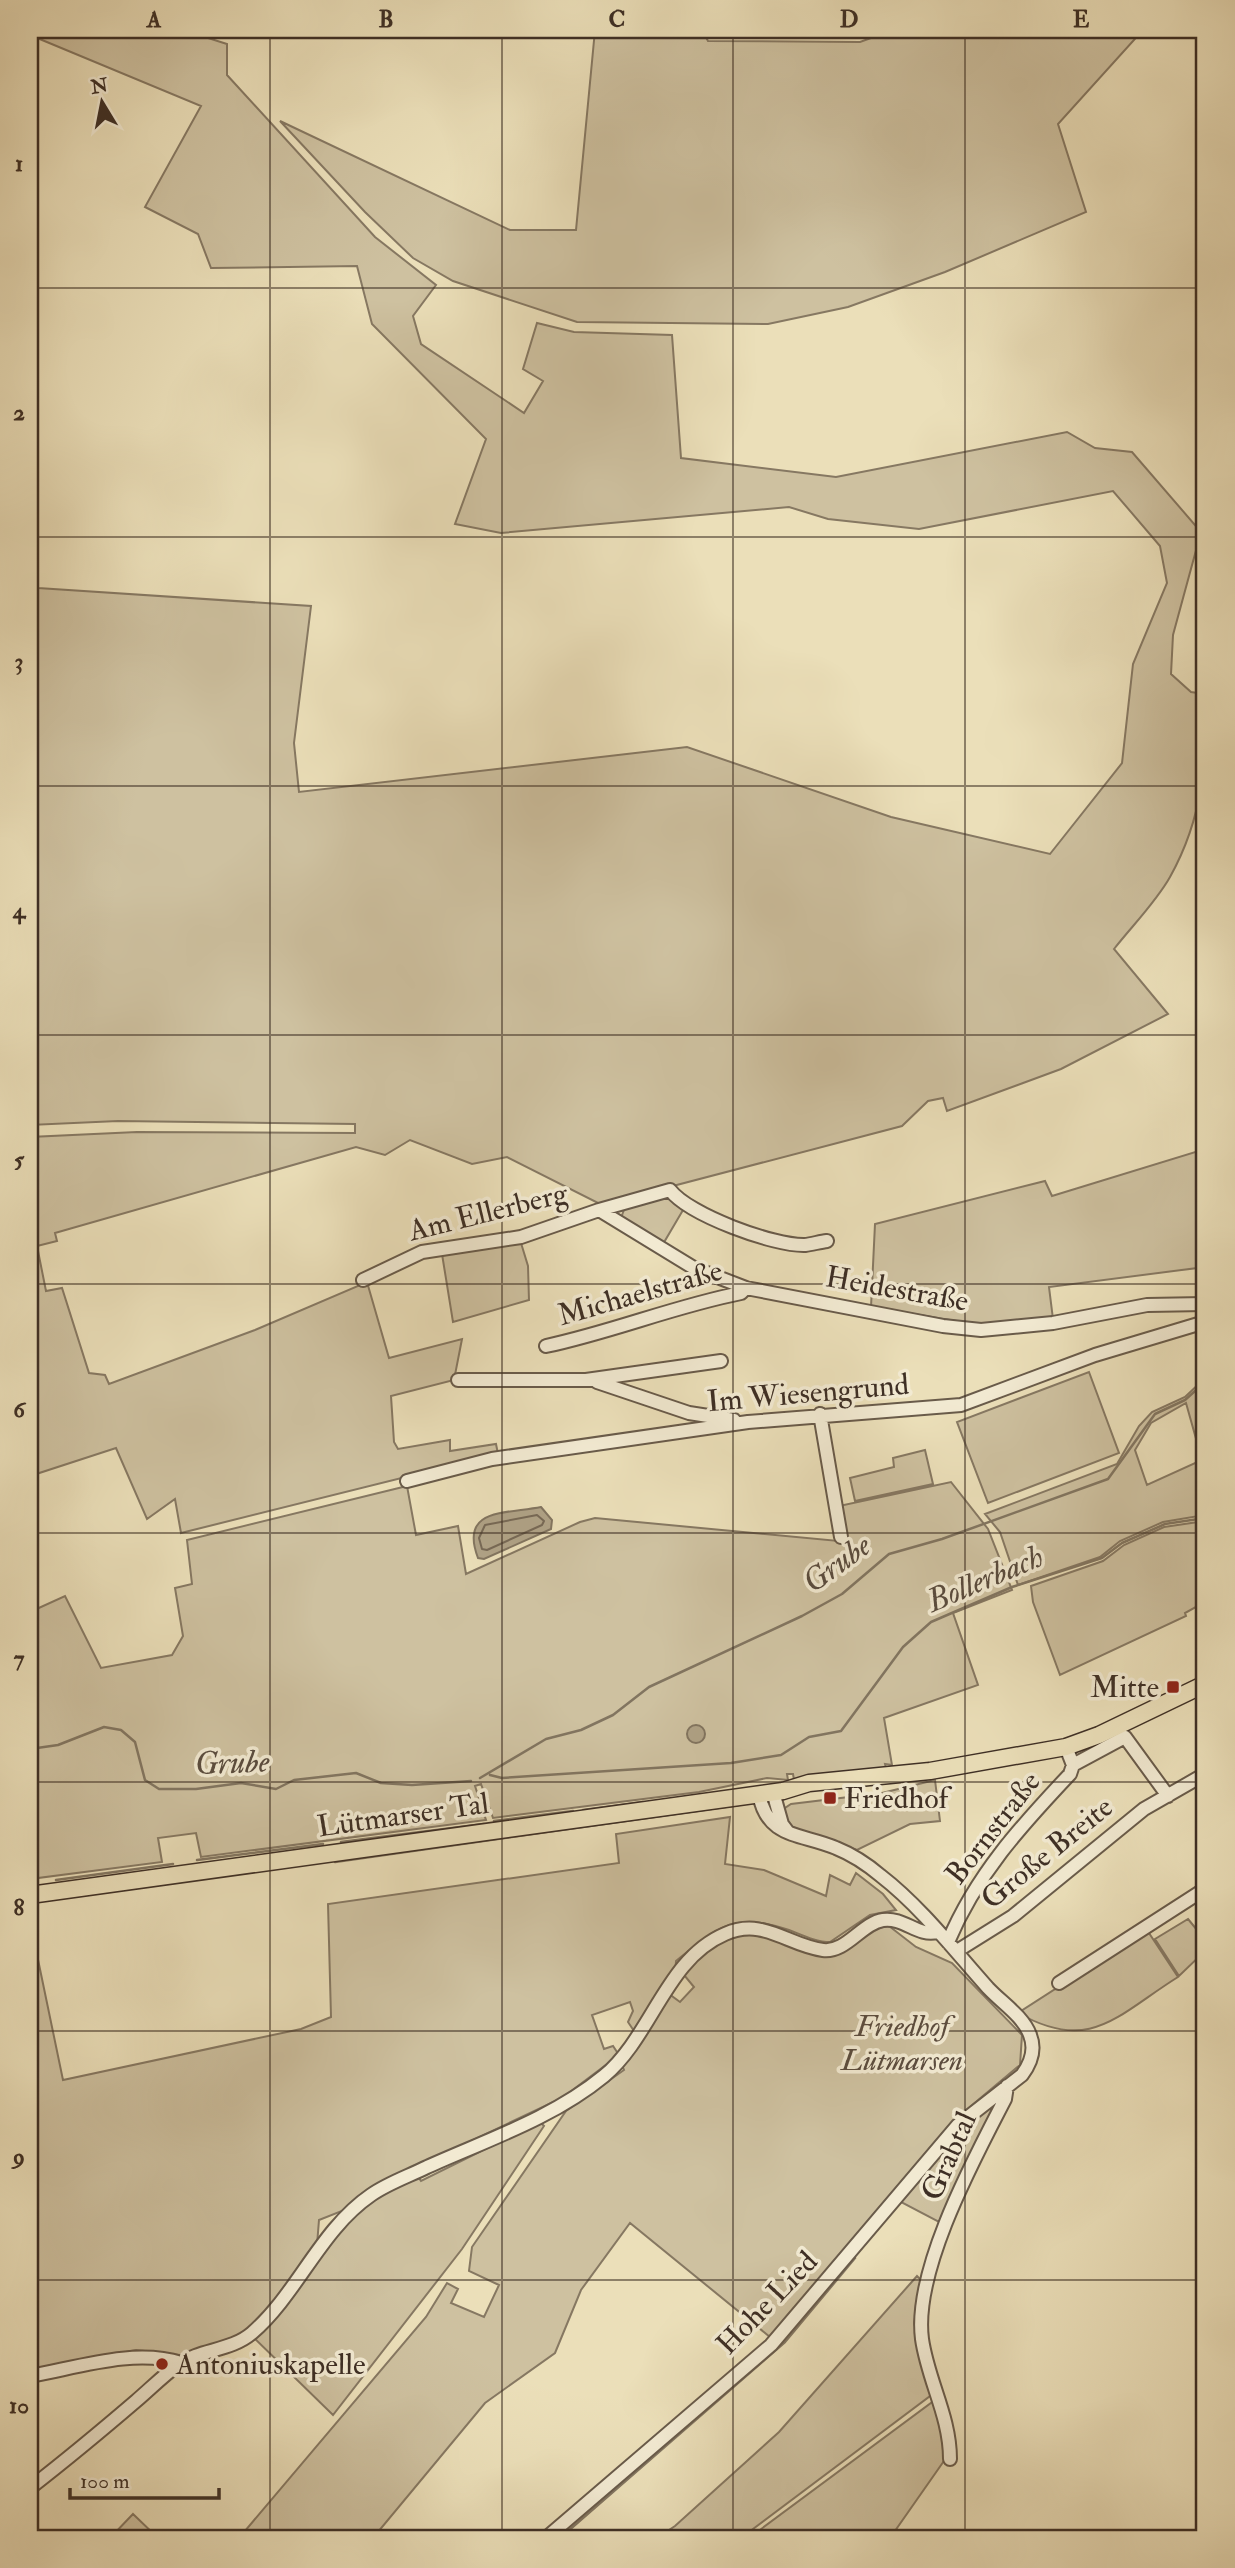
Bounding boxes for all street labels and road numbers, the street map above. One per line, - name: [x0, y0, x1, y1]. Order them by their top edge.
- street label: Am Ellerberg: [404, 1174, 572, 1250]
- street label: Michaelstraße: [553, 1252, 727, 1334]
- street label: Heidestraße: [823, 1258, 971, 1320]
- street label: Im Wiesengrund: [706, 1366, 911, 1420]
- street label: Bornstraße: [937, 1764, 1049, 1892]
- street label: Lütmarser Tal: [315, 1785, 492, 1845]
- street label: Große Breite: [974, 1789, 1120, 1917]
- street label: Grabtal: [913, 2106, 985, 2206]
- street label: Hohe Lied: [709, 2243, 826, 2363]

